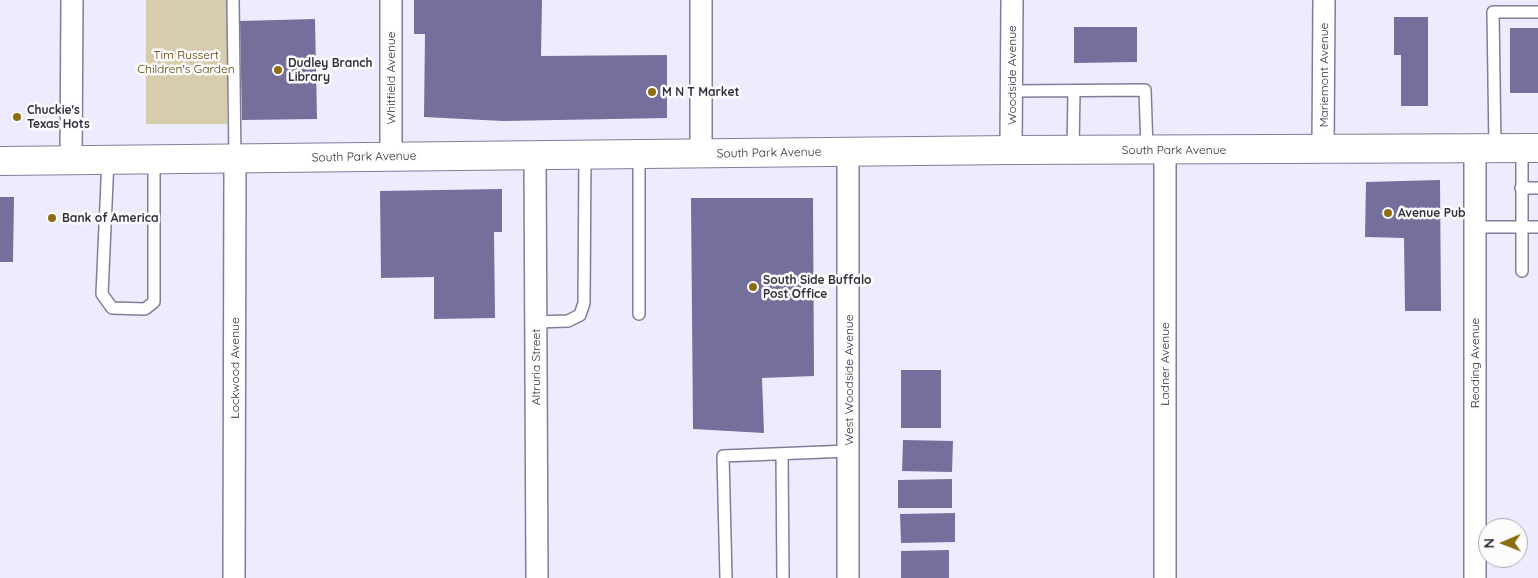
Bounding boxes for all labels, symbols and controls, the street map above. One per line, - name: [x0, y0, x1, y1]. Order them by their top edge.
- street label: Mariemont Avenue: [1317, 23, 1331, 127]
- street label: Woodside Avenue: [1005, 25, 1019, 125]
- street label: Whitfield Avenue: [384, 32, 398, 124]
- park label: Tim Russert Children's Garden: [137, 48, 235, 76]
- place label: Dudley Branch Library: [288, 56, 373, 84]
- marker: Dudley Branch Library: [272, 64, 284, 76]
- place label: M N T Market: [662, 85, 739, 99]
- marker: M N T Market: [646, 86, 658, 98]
- place label: Chuckie's Texas Hots: [27, 103, 90, 131]
- marker: Chuckie's Texas Hots: [11, 111, 23, 123]
- street label: South Park Avenue: [1122, 143, 1226, 157]
- street label: South Park Avenue: [717, 145, 821, 161]
- street label: South Park Avenue: [312, 149, 416, 165]
- place label: Avenue Pub: [1398, 206, 1465, 220]
- marker: Avenue Pub: [1382, 207, 1394, 219]
- place label: Bank of America: [62, 211, 158, 225]
- marker: Bank of America: [46, 212, 58, 224]
- place label: South Side Buffalo Post Office: [763, 273, 872, 301]
- marker: South Side Buffalo Post Office: [747, 281, 759, 293]
- street label: West Woodside Avenue: [842, 315, 856, 445]
- street label: Lockwood Avenue: [228, 317, 242, 419]
- street label: Reading Avenue: [1468, 318, 1482, 408]
- street label: Ladner Avenue: [1158, 322, 1172, 406]
- street label: Altruria Street: [529, 329, 543, 405]
- north arrow: [1478, 518, 1528, 568]
- text: N: [1480, 538, 1498, 549]

